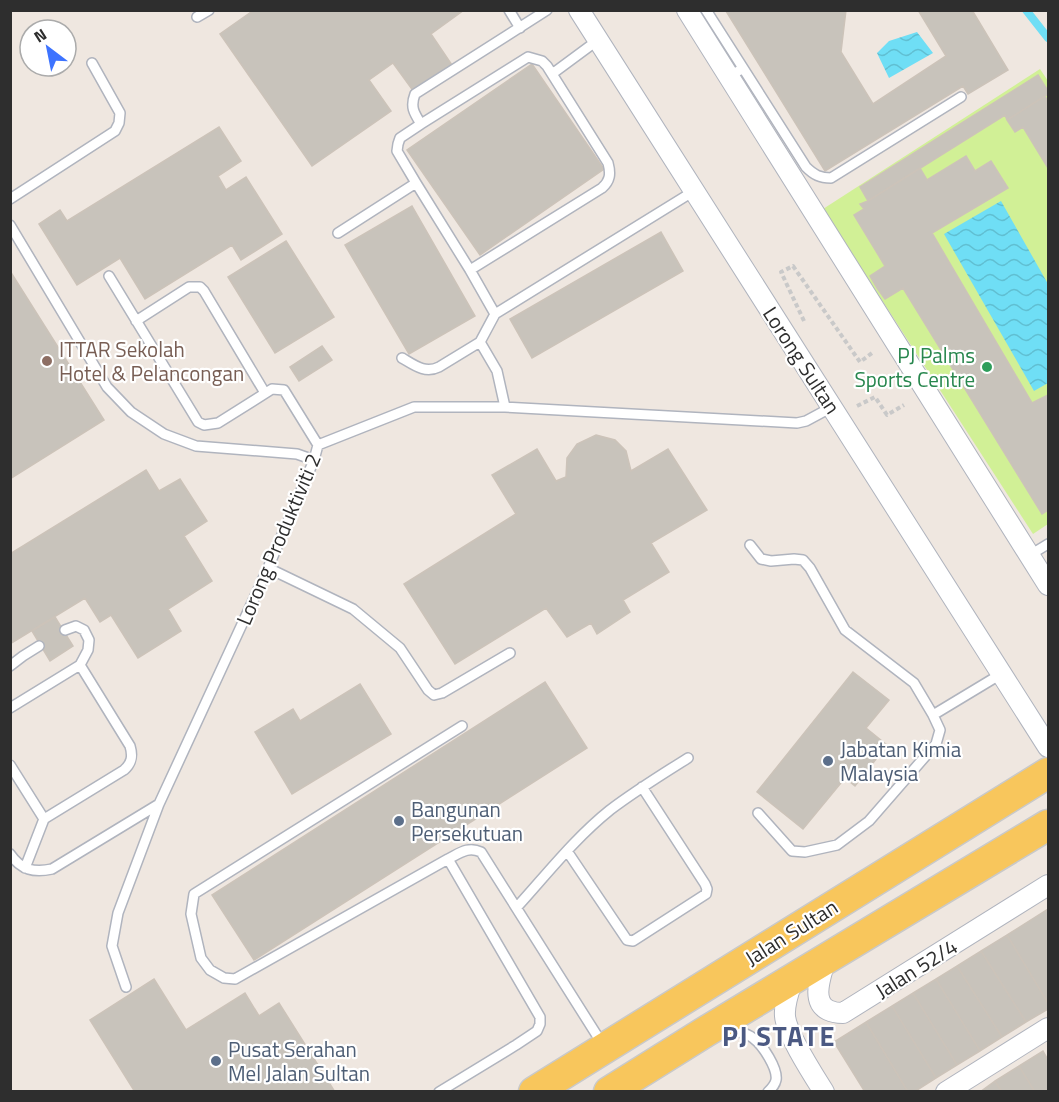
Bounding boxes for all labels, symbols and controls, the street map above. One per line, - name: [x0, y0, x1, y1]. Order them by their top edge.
- north arrow: [18, 18, 78, 78]
- text: N: [29, 22, 51, 48]
- street label: Lorong Sultan: [755, 300, 849, 420]
- place label: ITTAR Sekolah Hotel & Pelancongan: [59, 333, 244, 389]
- place label: PJ Palms Sports Centre: [854, 339, 975, 395]
- marker: ITTAR Sekolah Hotel & Pelancongan: [40, 354, 54, 368]
- marker: PJ Palms Sports Centre: [980, 360, 994, 374]
- street label: Lorong Produktiviti 2: [227, 448, 329, 630]
- place label: Jabatan Kimia Malaysia: [840, 733, 962, 789]
- marker: Jabatan Kimia Malaysia: [821, 754, 835, 768]
- place label: Bangunan Persekutuan: [411, 793, 523, 849]
- marker: Bangunan Persekutuan: [392, 814, 406, 828]
- street label: Jalan Sultan: [738, 891, 844, 973]
- street label: Jalan 52/4: [869, 930, 963, 1006]
- district label: PJ STATE: [722, 1015, 836, 1056]
- place label: Pusat Serahan Mel Jalan Sultan: [228, 1033, 370, 1089]
- marker: Pusat Serahan Mel Jalan Sultan: [209, 1054, 223, 1068]

